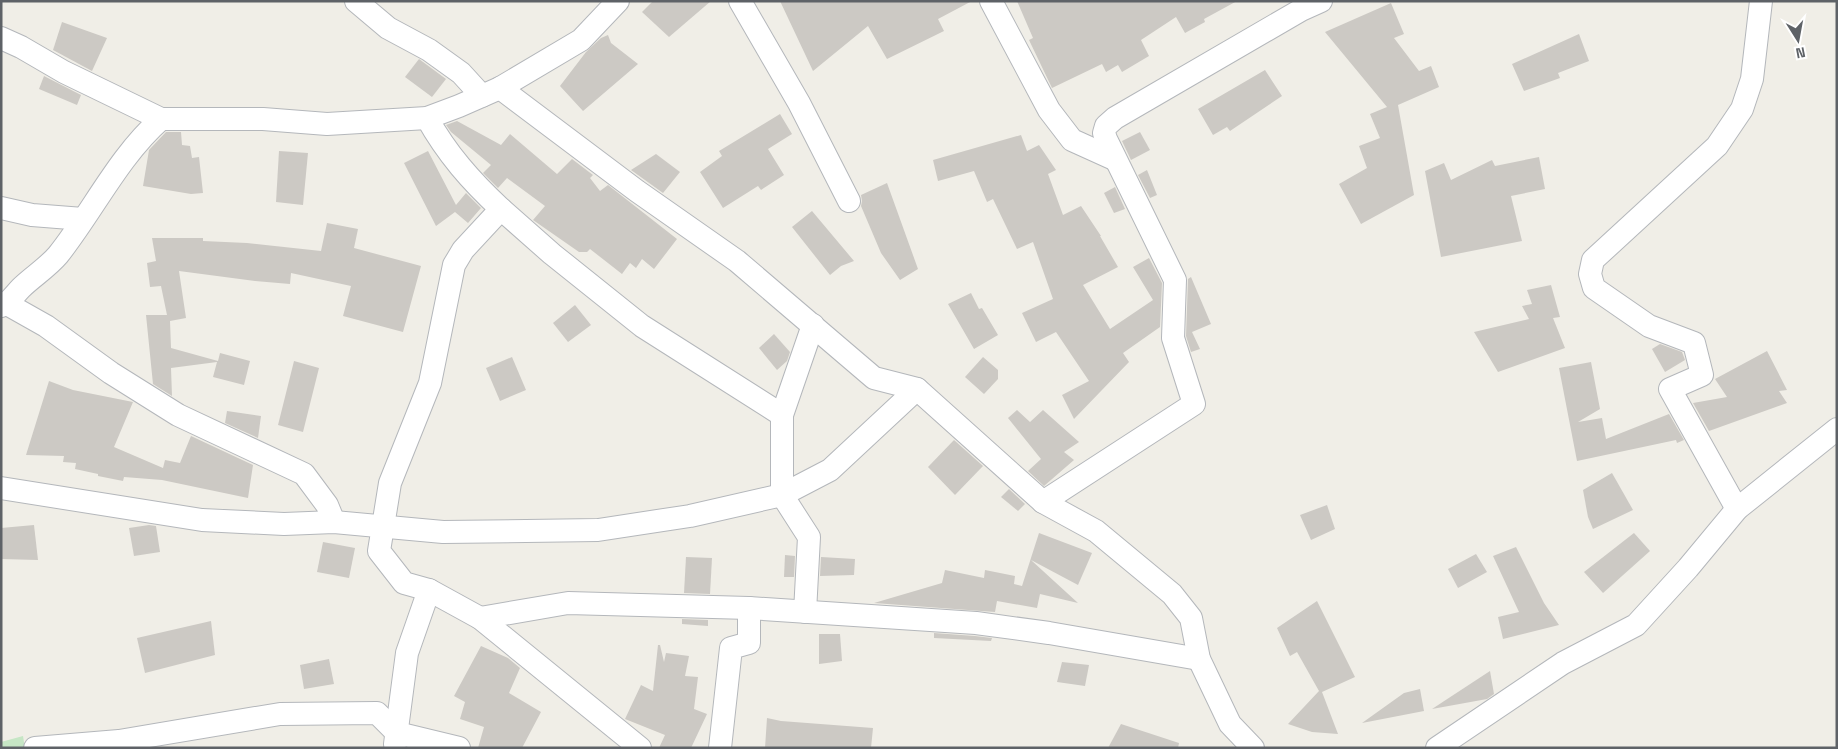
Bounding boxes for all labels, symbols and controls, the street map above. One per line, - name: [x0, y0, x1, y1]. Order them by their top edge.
- north arrow: [1773, 15, 1823, 65]
- text: N: [1794, 43, 1807, 62]

